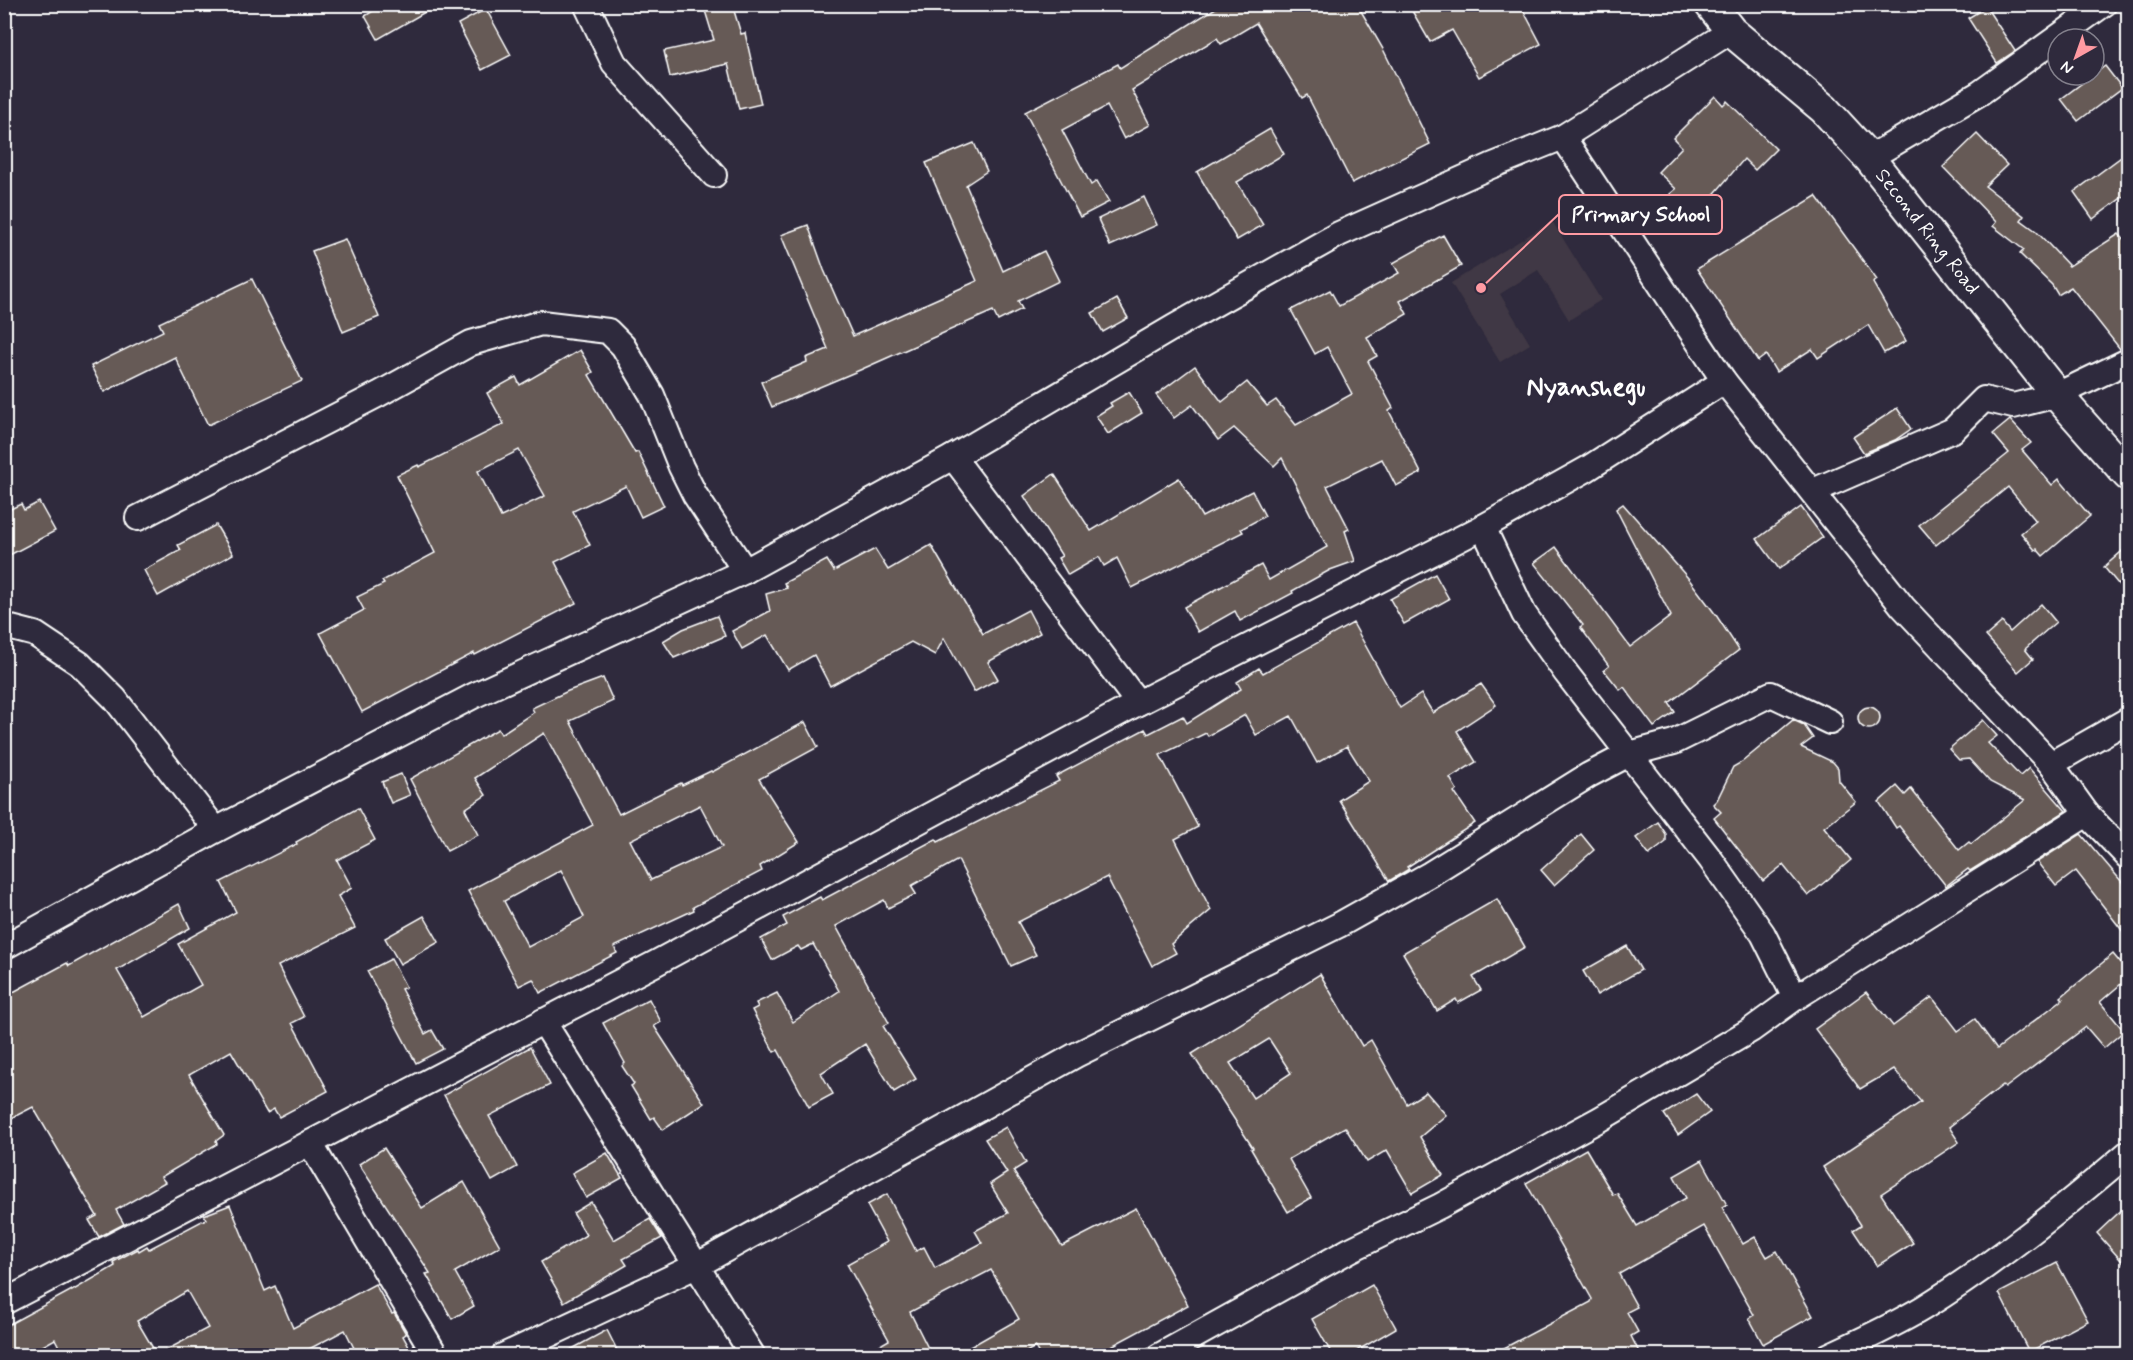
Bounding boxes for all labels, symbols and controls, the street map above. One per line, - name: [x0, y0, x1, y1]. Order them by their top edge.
- north arrow: [2046, 27, 2106, 87]
- text: N: [2056, 56, 2078, 79]
- street label: Second Ring Road: [1869, 163, 1986, 300]
- callout: Primary School: [1559, 195, 1722, 234]
- text: Primary School: [1572, 201, 1710, 229]
- district label: Nyanshegu: [1526, 371, 1646, 406]

